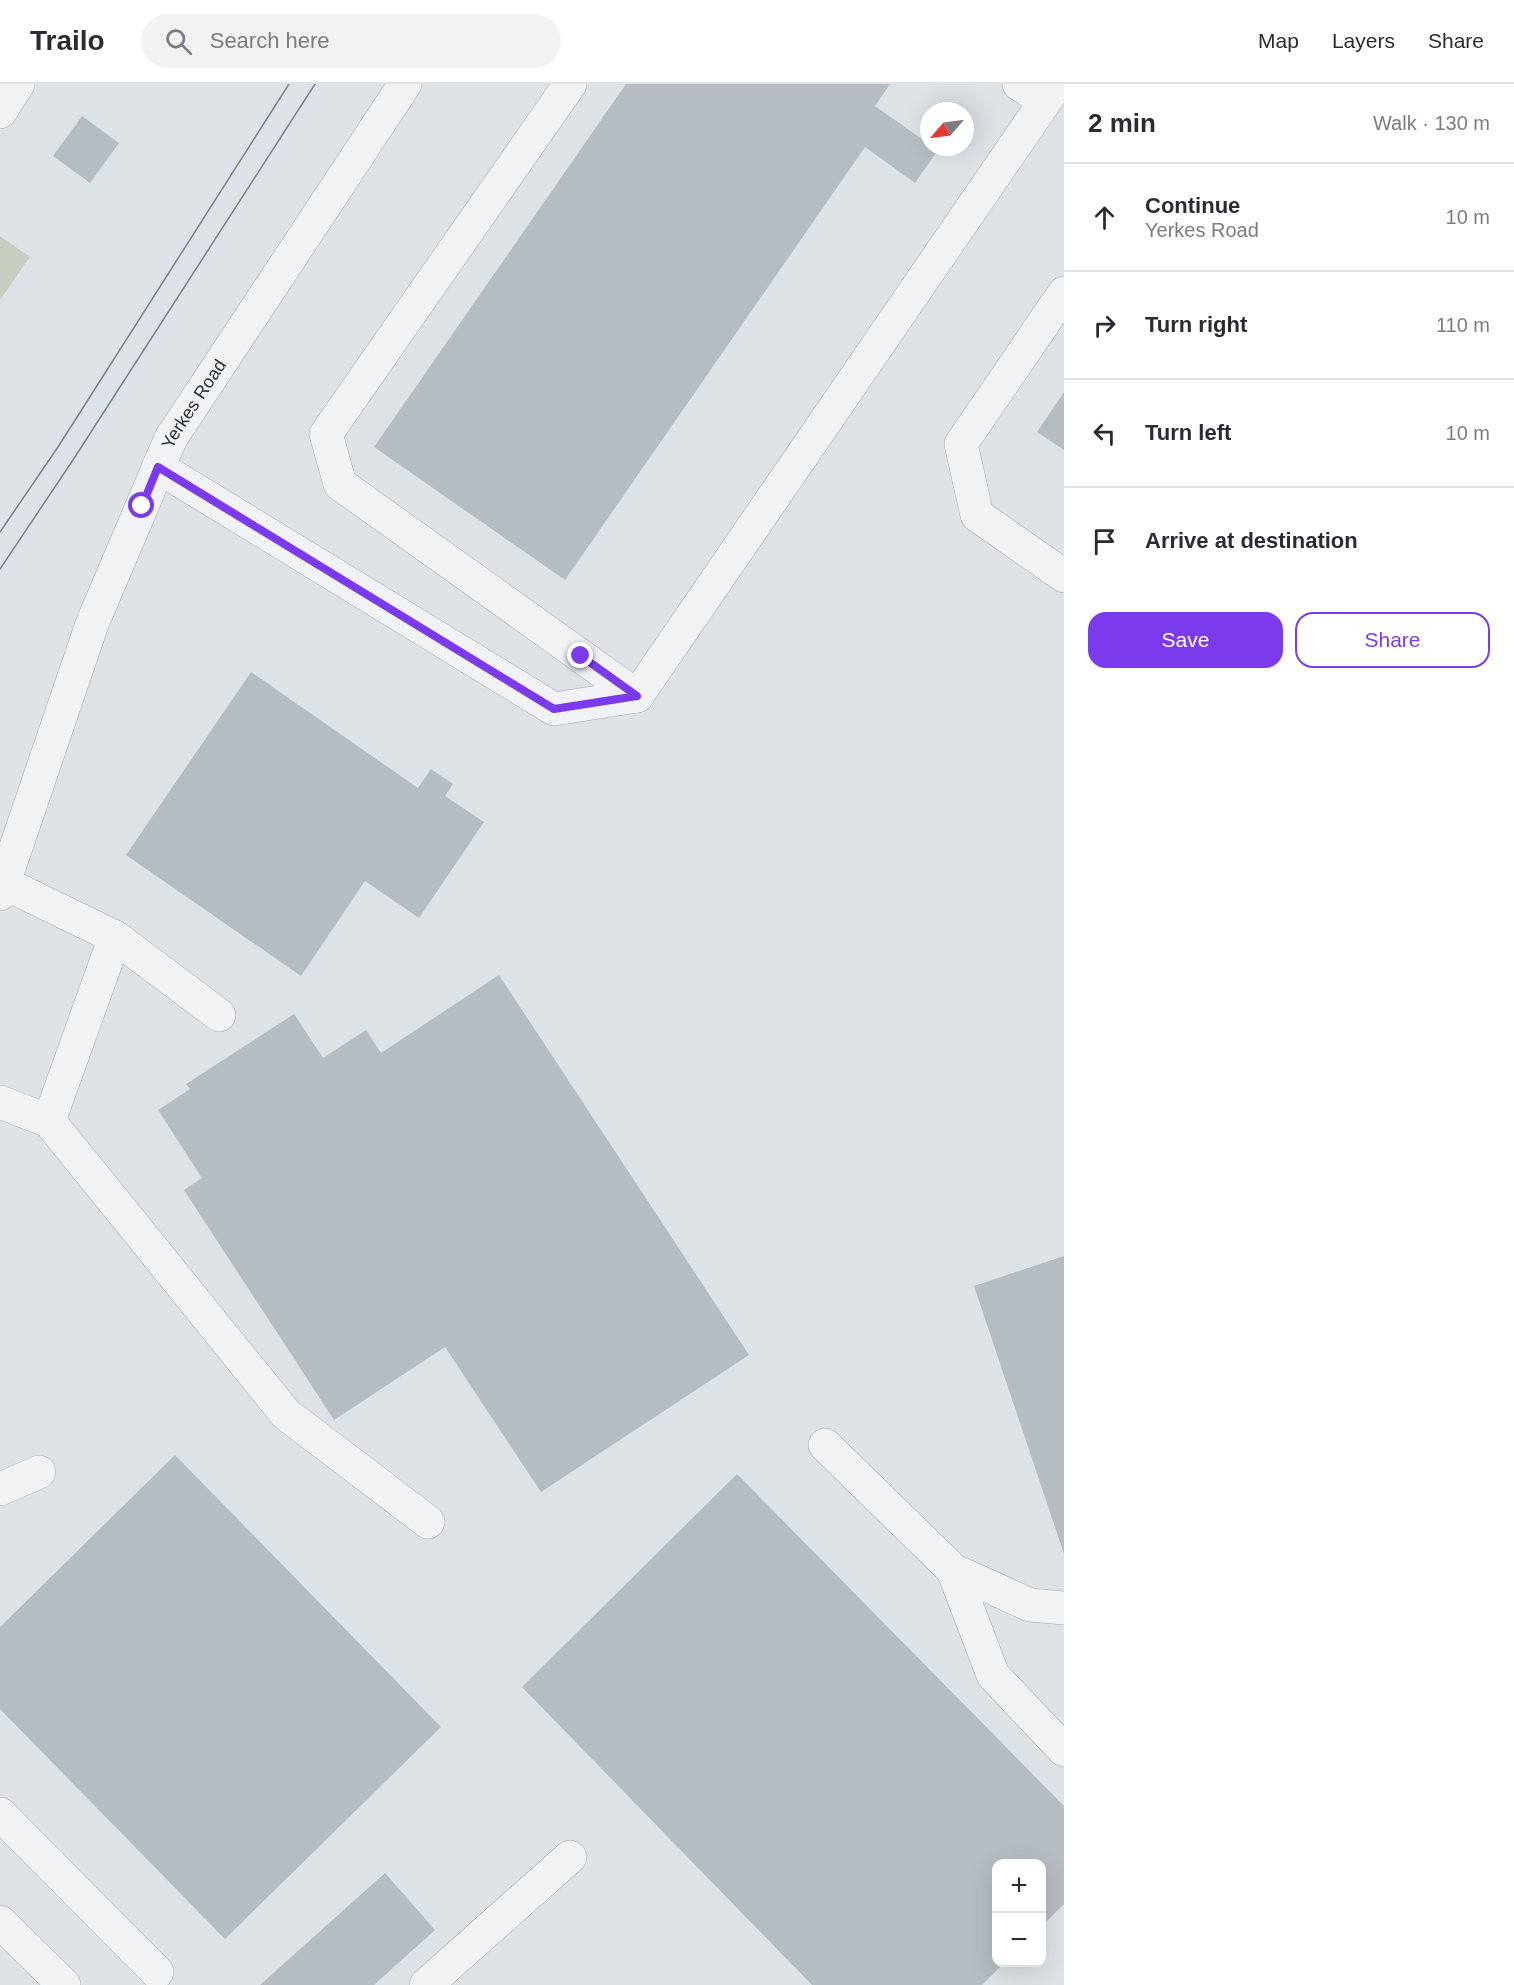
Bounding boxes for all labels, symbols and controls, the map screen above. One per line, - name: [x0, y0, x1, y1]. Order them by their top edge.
- search box: [141, 14, 561, 68]
- text: Trailo: [30, 25, 105, 56]
- icon: search: [162, 25, 195, 58]
- text: Search here: [210, 28, 330, 53]
- text: Map: [1258, 29, 1299, 52]
- text: Layers: [1332, 29, 1395, 52]
- text: Share: [1428, 29, 1484, 52]
- north arrow: [920, 102, 974, 156]
- text: 2 min: [1088, 108, 1156, 138]
- text: Walk · 130 m: [1373, 112, 1490, 134]
- text: Continue: [1145, 193, 1240, 218]
- icon: ahead: [1088, 201, 1121, 234]
- text: 10 m: [1446, 206, 1490, 228]
- text: Yerkes Road: [1145, 219, 1259, 241]
- icon: right: [1088, 309, 1121, 342]
- text: Turn right: [1145, 312, 1247, 337]
- text: 110 m: [1436, 314, 1490, 336]
- street label: Yerkes Road: [158, 356, 230, 452]
- icon: left: [1088, 417, 1121, 450]
- text: Turn left: [1145, 420, 1231, 445]
- text: 10 m: [1446, 422, 1490, 444]
- route start: [128, 492, 154, 518]
- icon: arrive: [1088, 525, 1121, 558]
- text: Arrive at destination: [1145, 528, 1358, 553]
- button: Save: [1088, 612, 1283, 668]
- button: Share: [1295, 612, 1490, 668]
- route end: [567, 642, 593, 668]
- map controls: [992, 1859, 1046, 1967]
- button: +: [992, 1859, 1046, 1913]
- button: −: [992, 1913, 1046, 1967]

